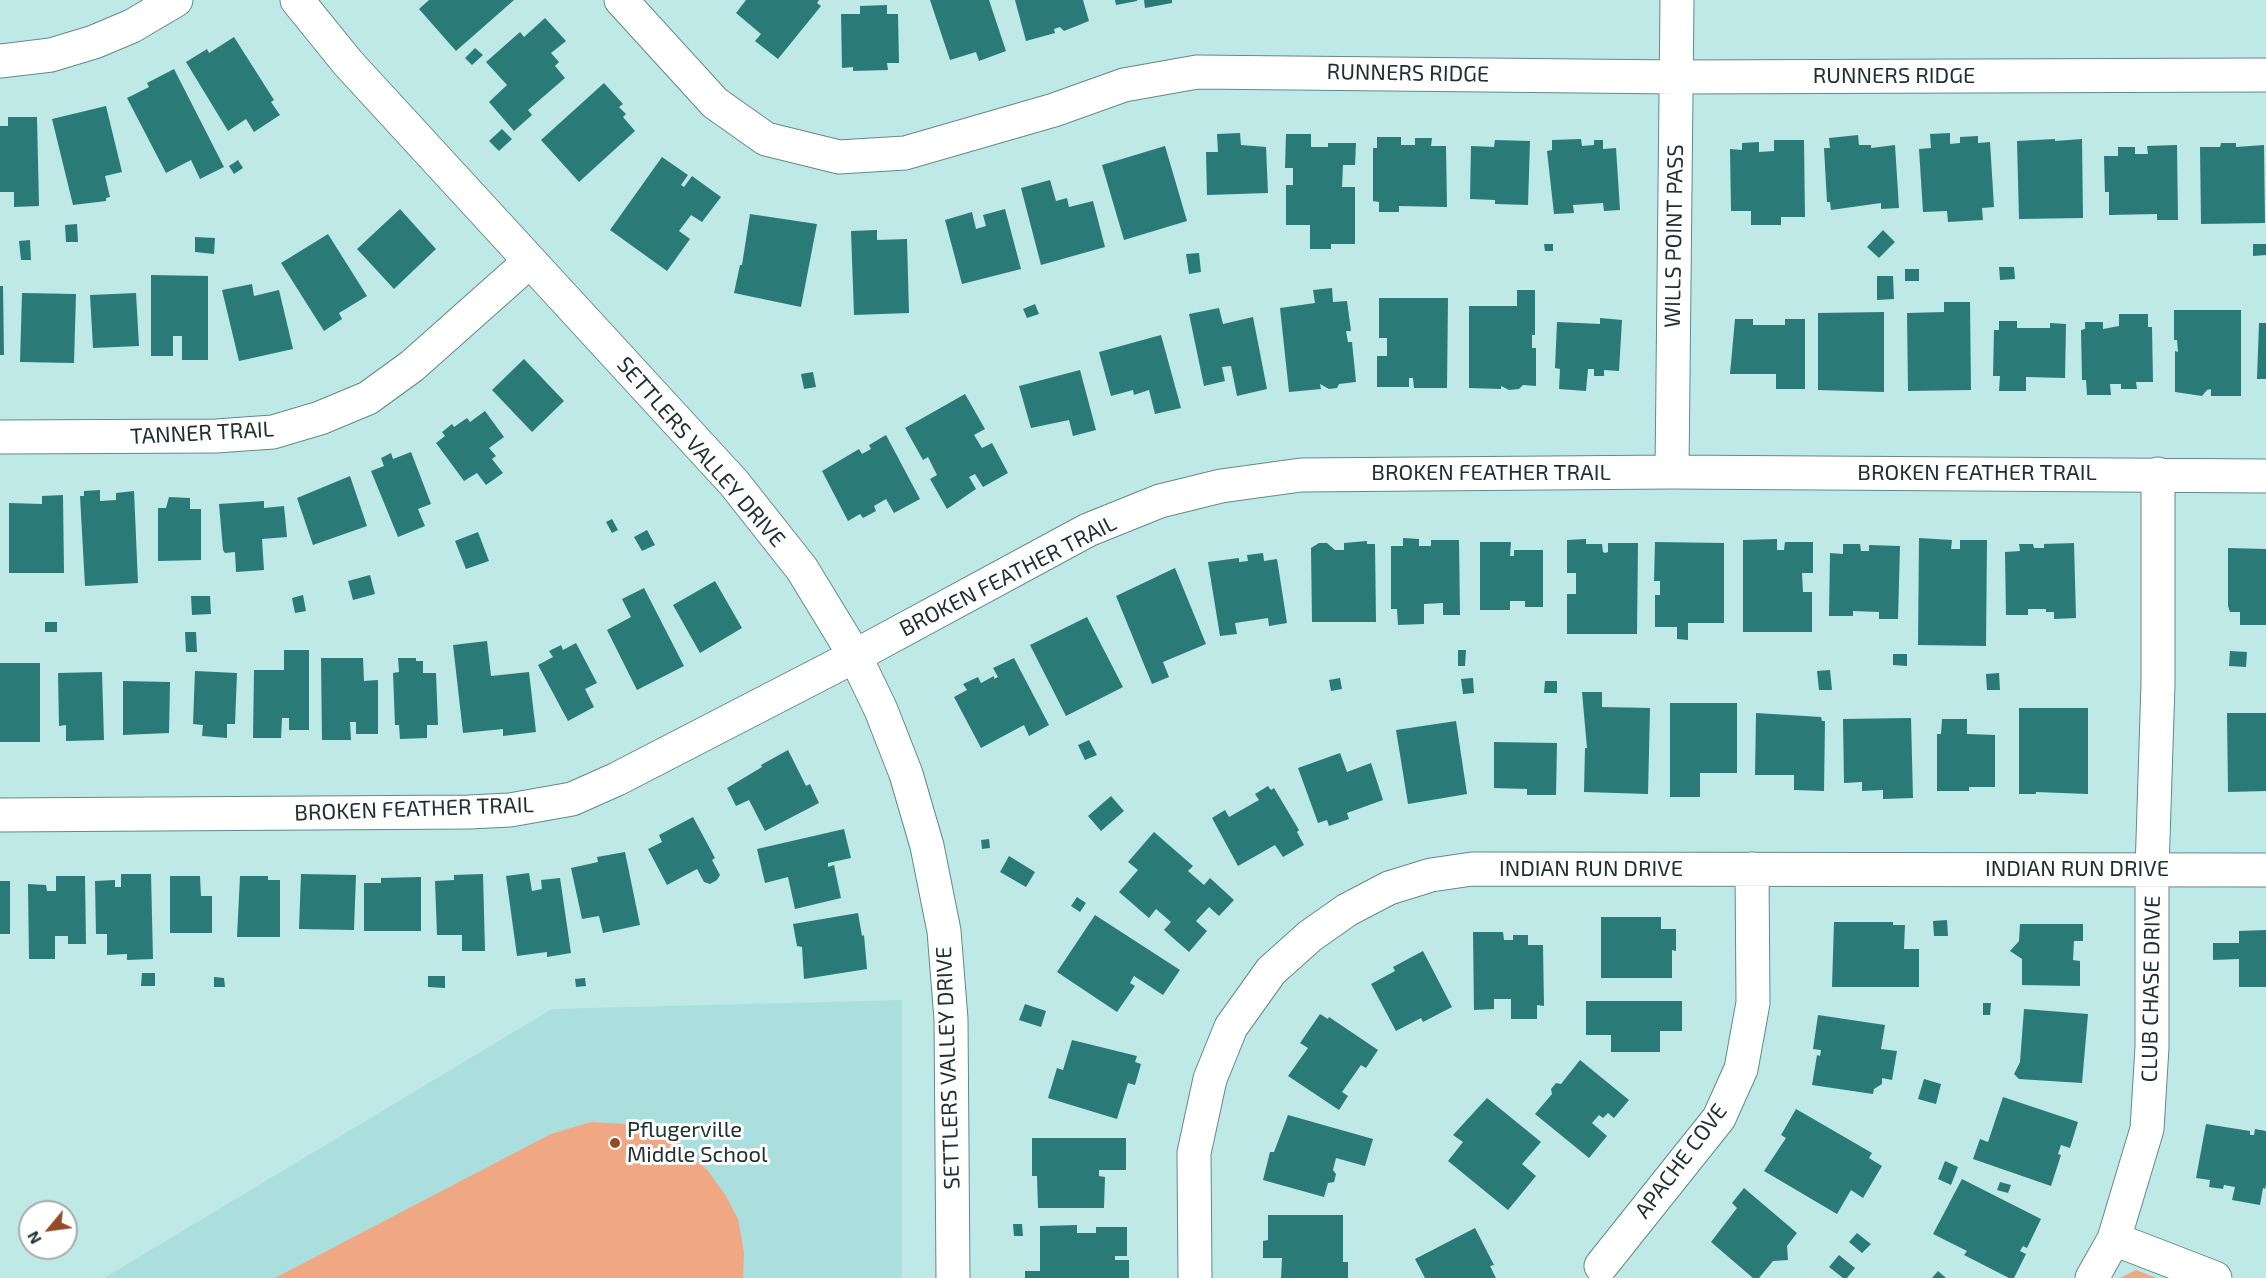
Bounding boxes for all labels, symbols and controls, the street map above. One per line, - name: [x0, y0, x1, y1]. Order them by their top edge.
- street label: RUNNERS RIDGE: [1327, 58, 1489, 88]
- street label: RUNNERS RIDGE: [1813, 63, 1975, 89]
- street label: WILLS POINT PASS: [1659, 144, 1689, 328]
- street label: SETTLERS VALLEY DRIVE: [611, 352, 791, 552]
- street label: TANNER TRAIL: [129, 416, 275, 450]
- street label: BROKEN FEATHER TRAIL: [1371, 460, 1611, 486]
- street label: BROKEN FEATHER TRAIL: [1857, 460, 2097, 486]
- street label: BROKEN FEATHER TRAIL: [895, 510, 1121, 642]
- street label: BROKEN FEATHER TRAIL: [294, 792, 534, 826]
- street label: INDIAN RUN DRIVE: [1499, 856, 1683, 882]
- street label: INDIAN RUN DRIVE: [1985, 856, 2169, 882]
- street label: CLUB CHASE DRIVE: [2136, 895, 2166, 1083]
- street label: SETTLERS VALLEY DRIVE: [931, 946, 965, 1190]
- street label: APACHE COVE: [1629, 1099, 1733, 1223]
- place label: Pflugerville Middle School: [627, 1117, 768, 1168]
- marker: Pflugerville Middle School: [608, 1136, 622, 1150]
- north arrow: [18, 1200, 78, 1260]
- text: N: [22, 1228, 45, 1248]

